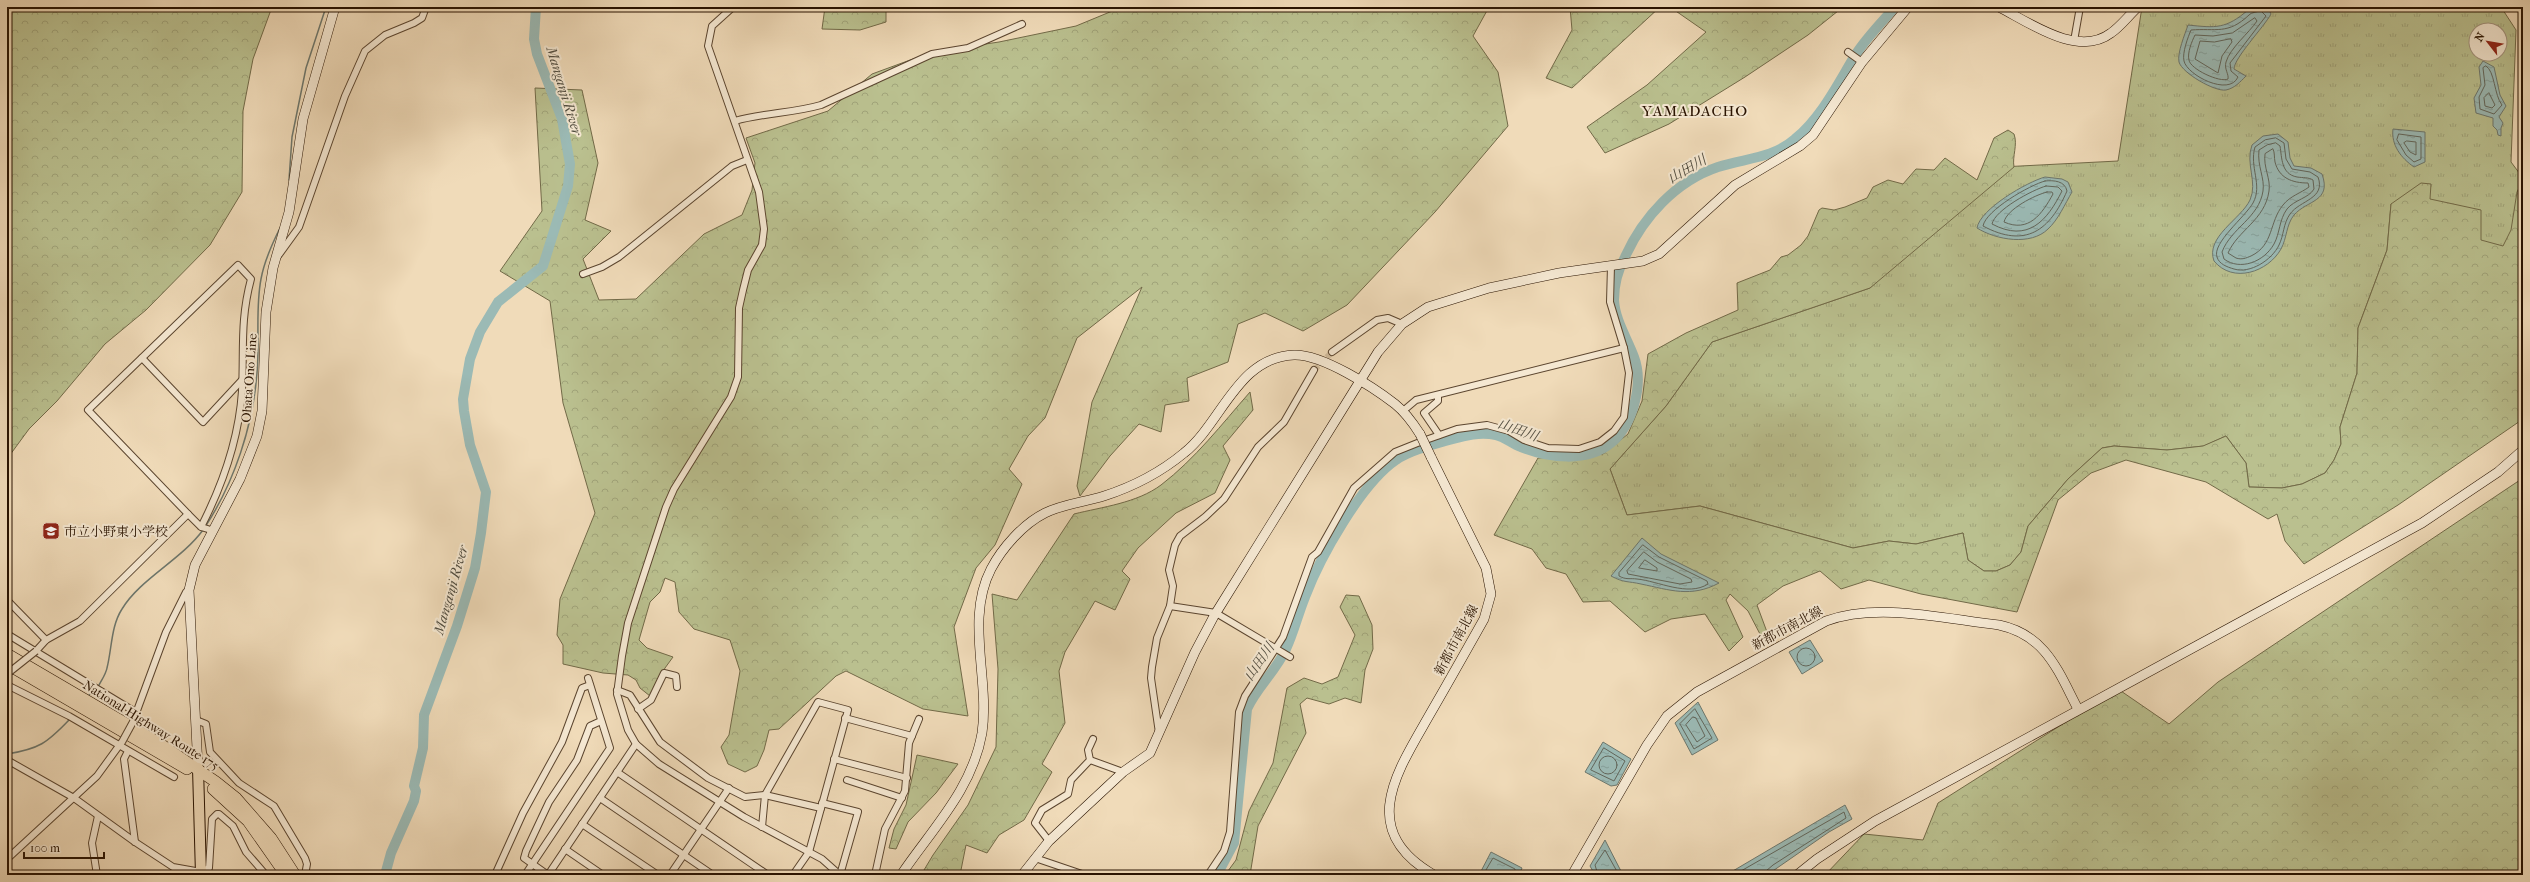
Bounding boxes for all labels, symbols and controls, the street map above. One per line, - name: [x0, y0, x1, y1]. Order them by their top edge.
- north arrow: [2468, 22, 2508, 62]
- text: N: [2472, 30, 2488, 44]
- water label: Manganji River: [542, 44, 586, 139]
- district label: YAMADACHO: [1641, 102, 1748, 120]
- water label: 山田川: [1665, 150, 1711, 187]
- street label: Ohata Ono Line: [238, 332, 260, 423]
- water label: 山田川: [1495, 415, 1543, 446]
- school or university icon: 市立小野東小学校: [41, 521, 61, 541]
- place label: 市立小野東小学校: [64, 524, 168, 539]
- water label: Manganji River: [430, 542, 472, 637]
- street label: 新都市南北線: [1431, 602, 1481, 678]
- street label: 新都市南北線: [1749, 603, 1825, 653]
- water label: 山田川: [1240, 638, 1279, 684]
- street label: National Highway Route 175: [80, 677, 222, 773]
- scale bar: [24, 834, 104, 860]
- text: 100 m: [30, 841, 60, 855]

